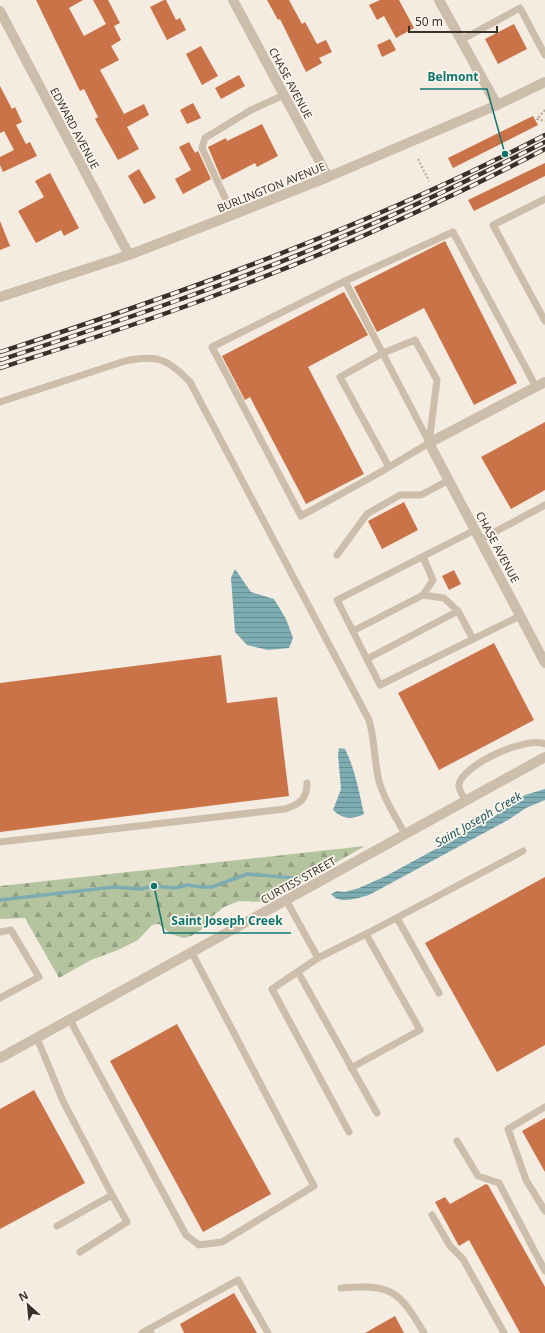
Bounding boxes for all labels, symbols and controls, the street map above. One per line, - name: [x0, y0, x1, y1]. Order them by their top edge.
- scale bar: [409, 8, 497, 34]
- text: 50 m: [415, 13, 443, 30]
- street label: CHASE AVENUE: [266, 45, 316, 121]
- callout: Belmont: [420, 65, 487, 89]
- text: Belmont: [428, 68, 478, 85]
- street label: EDWARD AVENUE: [47, 85, 103, 171]
- street label: BURLINGTON AVENUE: [215, 158, 327, 216]
- street label: CHASE AVENUE: [473, 509, 523, 585]
- water label: Saint Joseph Creek: [431, 787, 525, 851]
- street label: CURTISS STREET: [258, 853, 338, 907]
- callout: Saint Joseph Creek: [164, 909, 291, 933]
- text: Saint Joseph Creek: [171, 912, 283, 929]
- north arrow: [8, 1285, 48, 1325]
- text: N: [16, 1287, 31, 1304]

